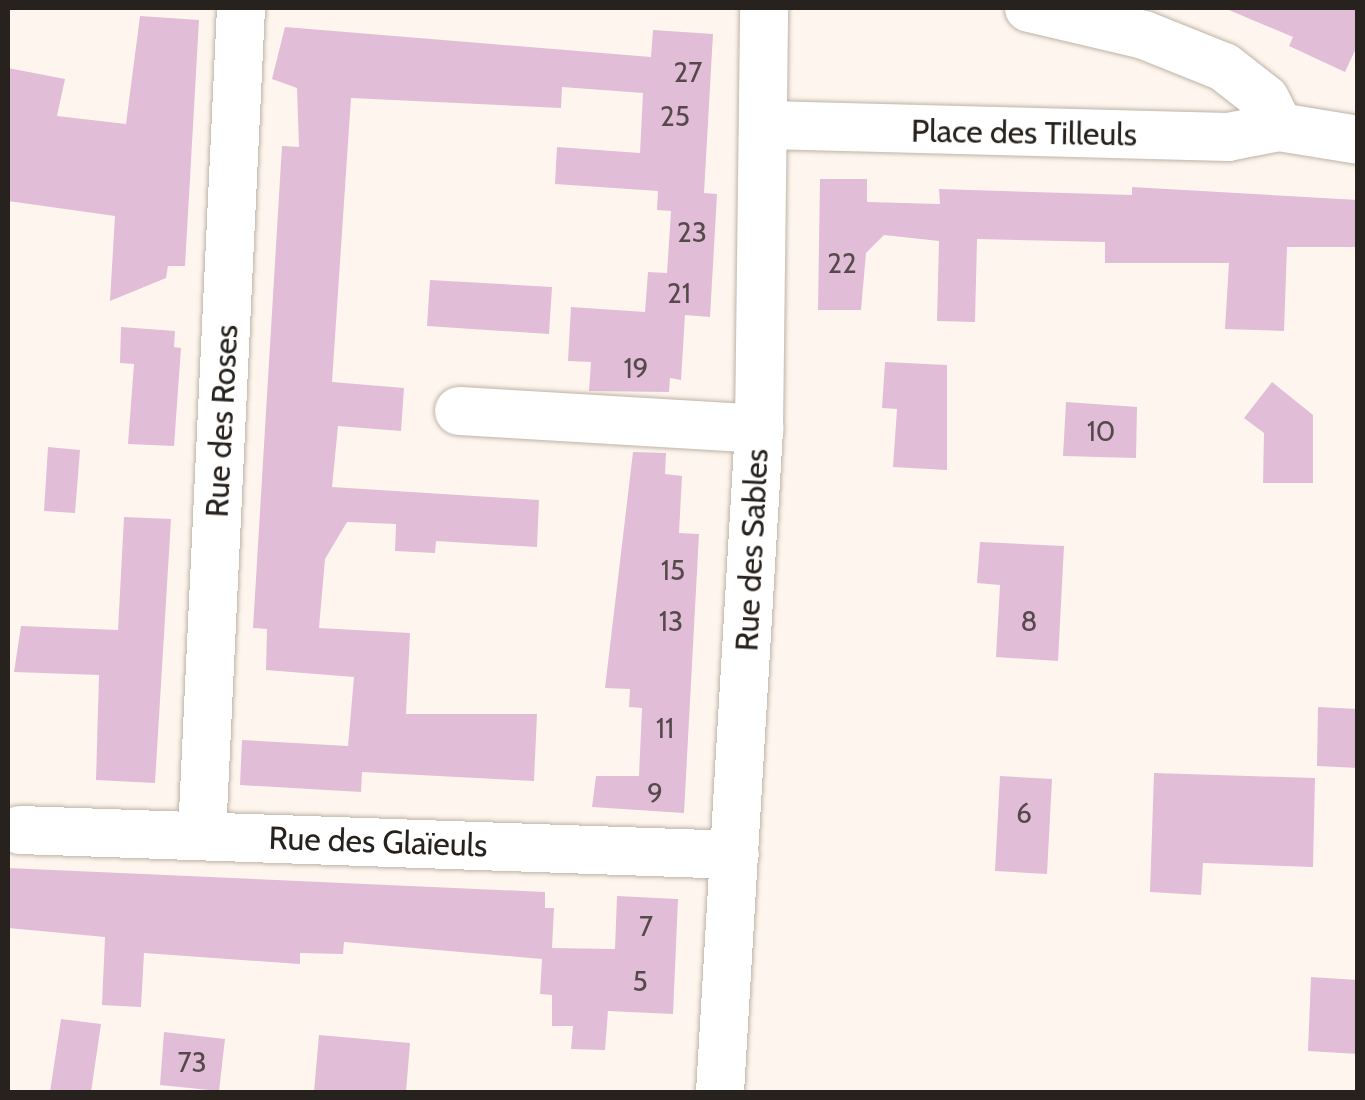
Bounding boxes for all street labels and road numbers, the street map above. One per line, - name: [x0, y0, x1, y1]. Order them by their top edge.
- street label: Place des Tilleuls: [911, 112, 1137, 154]
- street label: Rue des Roses: [198, 324, 246, 518]
- street label: Rue des Sables: [728, 448, 776, 652]
- street label: Rue des Glaïeuls: [268, 819, 488, 865]

